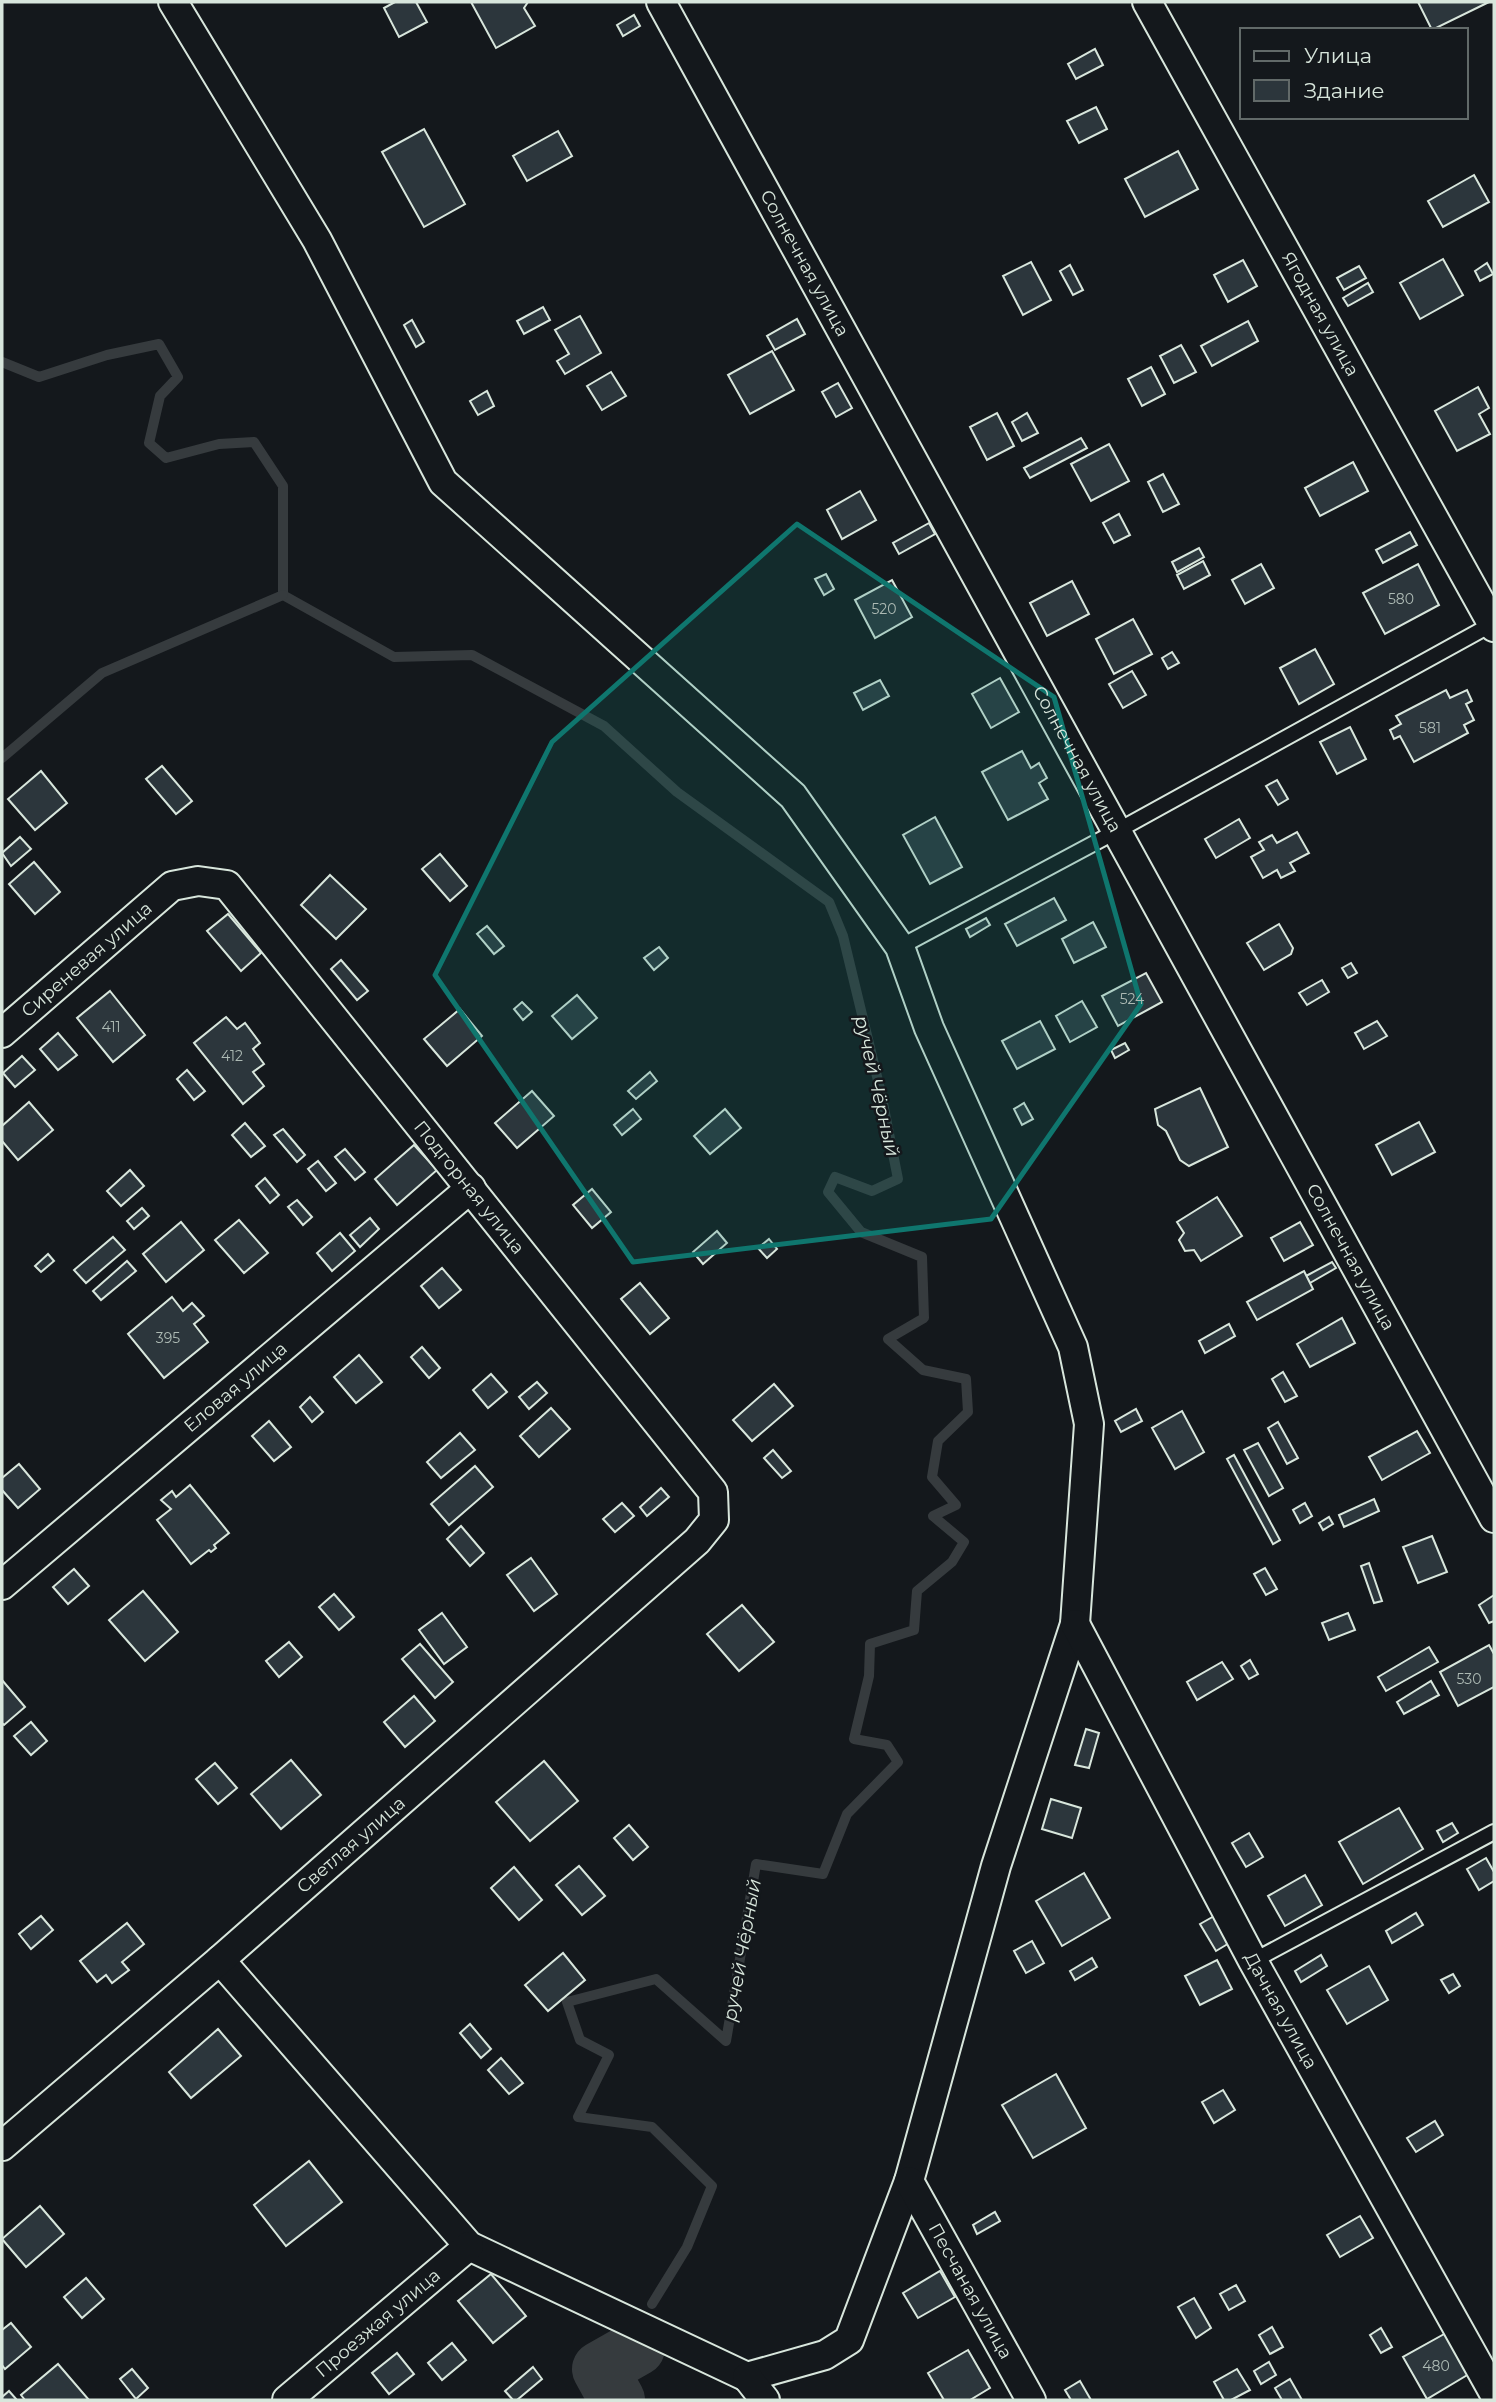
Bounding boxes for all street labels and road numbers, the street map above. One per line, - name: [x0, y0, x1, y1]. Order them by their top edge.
- street label: Солнечная улица: [755, 186, 854, 340]
- street label: Ягодная улица: [1277, 248, 1364, 380]
- street label: Солнечная улица: [1028, 682, 1126, 836]
- street label: Сиреневая улица: [17, 897, 156, 1022]
- street label: Подгорная улица: [409, 1116, 529, 1259]
- street label: Солнечная улица: [1301, 1180, 1400, 1334]
- street label: Еловая улица: [180, 1338, 292, 1437]
- street label: Светлая улица: [292, 1792, 410, 1898]
- street label: Дачная улица: [1239, 1949, 1322, 2073]
- street label: Песчаная улица: [924, 2219, 1017, 2363]
- street label: Проезжая улица: [311, 2264, 445, 2382]

